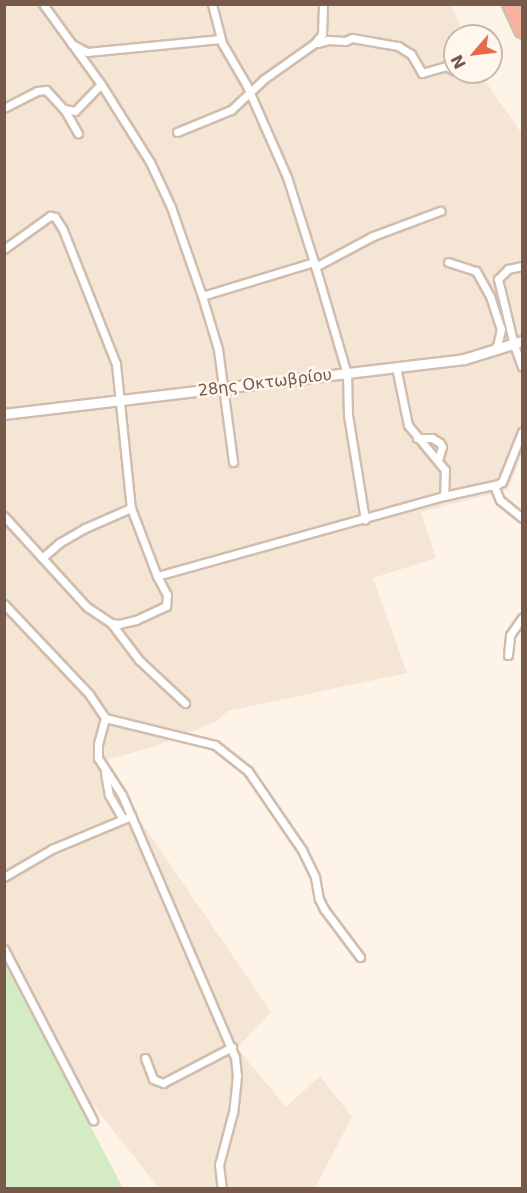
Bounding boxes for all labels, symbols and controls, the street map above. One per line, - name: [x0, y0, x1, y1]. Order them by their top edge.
- north arrow: [443, 24, 503, 84]
- text: N: [447, 51, 470, 72]
- street label: 28ης Οκτωβρίου: [197, 365, 333, 401]

